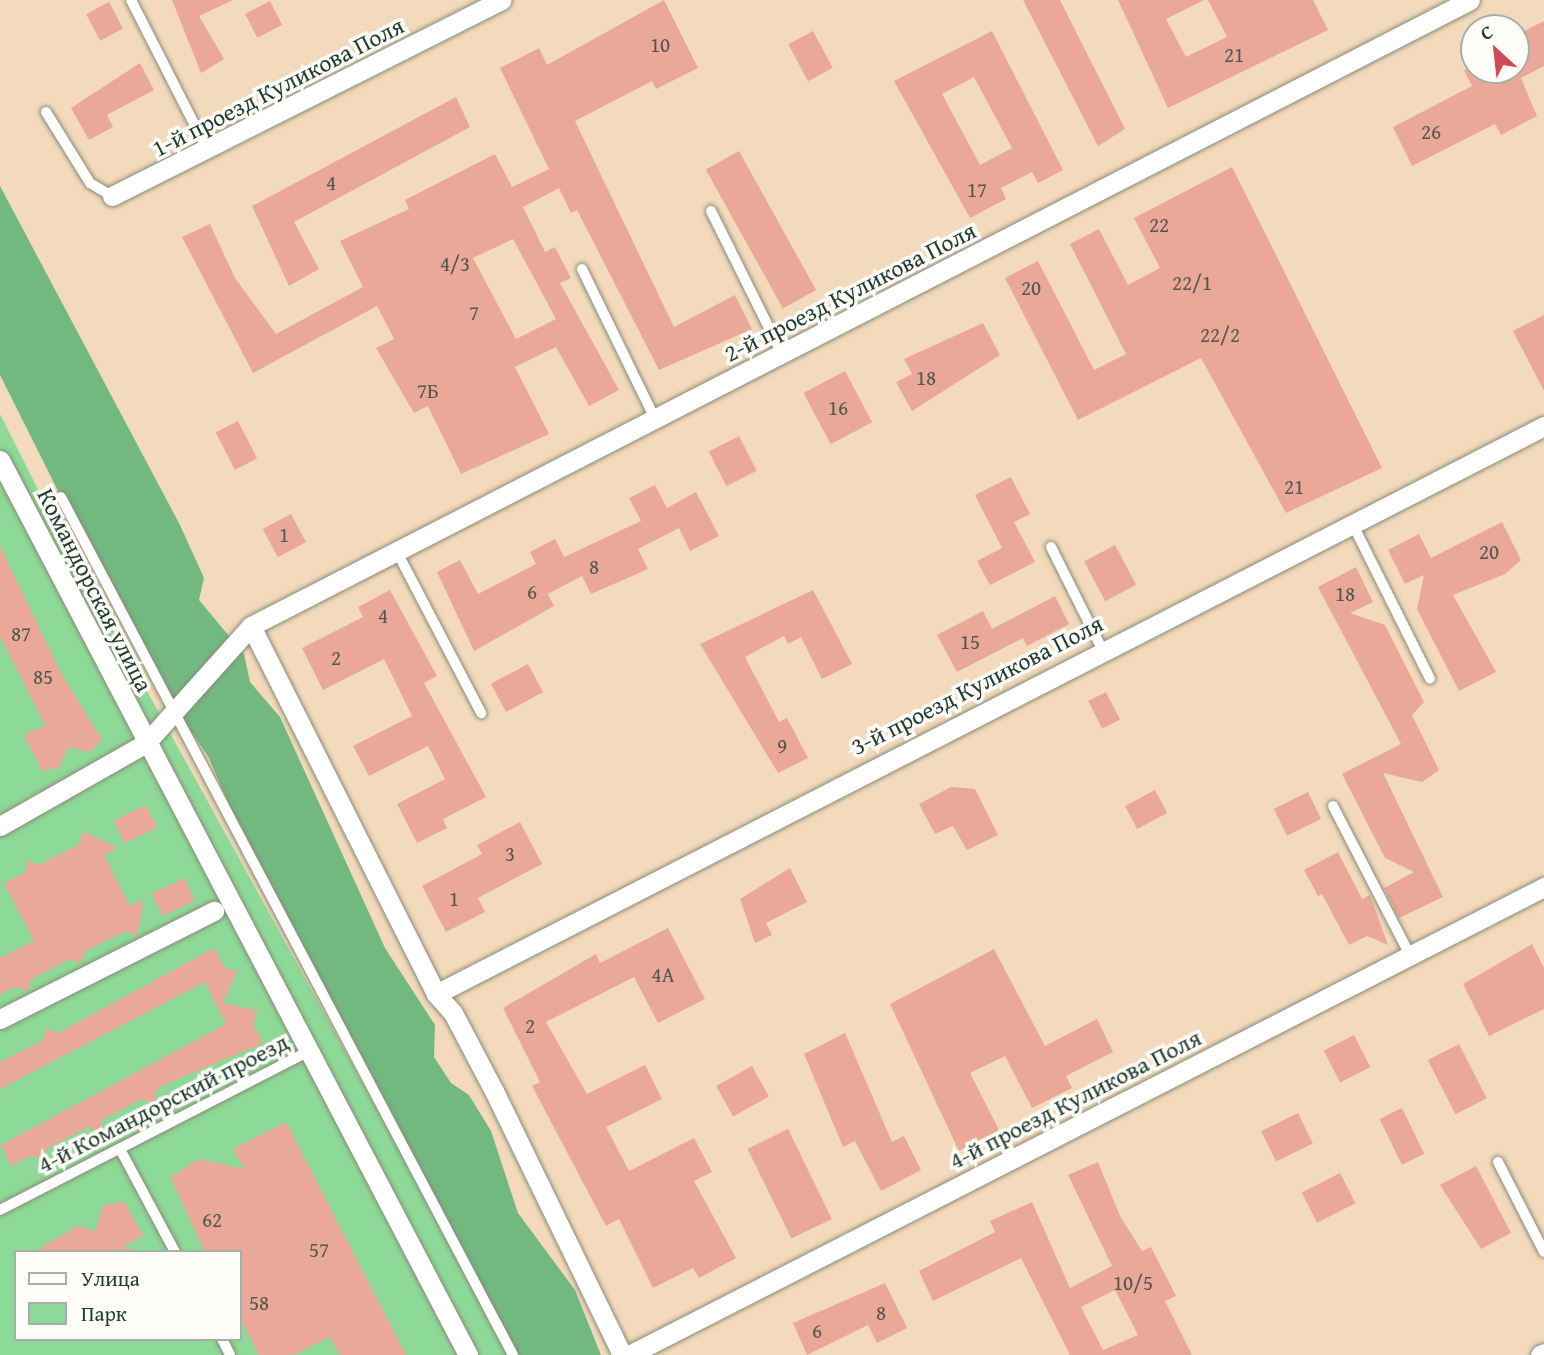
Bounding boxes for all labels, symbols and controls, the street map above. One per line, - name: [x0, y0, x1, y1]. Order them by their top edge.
- street label: 1-й проезд Куликова Поля: [147, 11, 409, 163]
- north arrow: [1460, 14, 1530, 84]
- text: С: [1475, 17, 1498, 47]
- house number: 10: [650, 32, 670, 58]
- house number: 21: [1224, 42, 1244, 68]
- house number: 26: [1421, 119, 1441, 145]
- house number: 4: [326, 170, 336, 196]
- house number: 17: [967, 177, 987, 203]
- house number: 22: [1149, 212, 1169, 238]
- street label: 2-й проезд Куликова Поля: [719, 216, 981, 368]
- house number: 4/3: [440, 251, 470, 277]
- house number: 22/1: [1172, 270, 1212, 296]
- house number: 20: [1021, 275, 1041, 301]
- house number: 7: [469, 300, 479, 326]
- house number: 22/2: [1200, 322, 1240, 348]
- house number: 18: [916, 365, 936, 391]
- house number: 7Б: [417, 378, 439, 404]
- house number: 16: [828, 395, 848, 421]
- house number: 21: [1284, 474, 1304, 500]
- street label: Командорская улица: [31, 483, 159, 697]
- house number: 1: [279, 522, 289, 548]
- house number: 20: [1479, 539, 1499, 565]
- house number: 8: [589, 554, 599, 580]
- house number: 6: [527, 579, 537, 605]
- house number: 18: [1335, 581, 1355, 607]
- house number: 4: [378, 603, 388, 629]
- street label: 3-й проезд Куликова Поля: [846, 609, 1108, 761]
- house number: 87: [11, 621, 31, 647]
- house number: 15: [960, 629, 980, 655]
- house number: 2: [331, 645, 341, 671]
- house number: 85: [33, 664, 53, 690]
- house number: 9: [777, 733, 787, 759]
- house number: 3: [505, 841, 515, 867]
- house number: 1: [449, 886, 459, 912]
- house number: 4А: [652, 962, 674, 988]
- house number: 2: [525, 1013, 535, 1039]
- street label: 4-й проезд Куликова Поля: [944, 1023, 1206, 1175]
- street label: 4-й Командорский проезд: [33, 1027, 293, 1179]
- house number: 62: [202, 1207, 222, 1233]
- house number: 57: [309, 1237, 329, 1263]
- legend: [14, 1250, 242, 1341]
- text: Улица: [81, 1263, 140, 1294]
- house number: 10/5: [1113, 1270, 1153, 1296]
- house number: 58: [249, 1290, 269, 1316]
- text: Парк: [81, 1298, 127, 1329]
- house number: 8: [876, 1300, 886, 1326]
- house number: 6: [812, 1318, 822, 1344]

